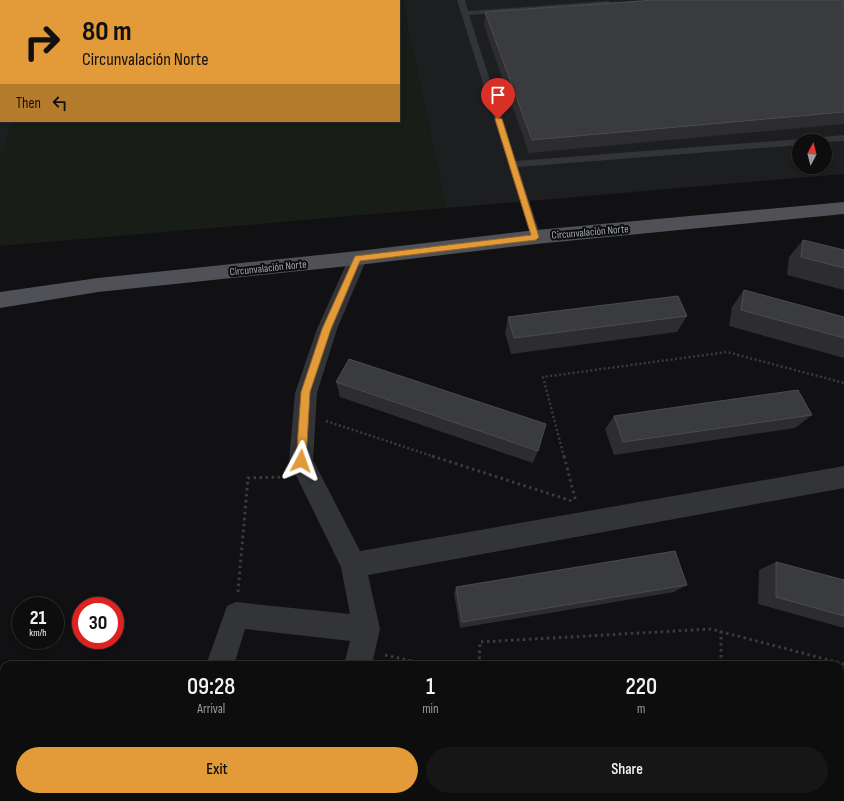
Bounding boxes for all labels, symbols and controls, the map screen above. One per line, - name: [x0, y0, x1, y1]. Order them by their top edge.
- text: 80 m: [82, 15, 131, 48]
- icon: right: [16, 16, 68, 68]
- text: Circunvalación Norte: [82, 49, 208, 70]
- pin: [481, 78, 515, 119]
- icon: arrive: [487, 84, 509, 106]
- icon: left: [49, 92, 71, 114]
- text: Then: [16, 94, 41, 113]
- north arrow: [792, 134, 832, 174]
- map controls: [792, 134, 832, 174]
- street label: Circunvalación Norte: [551, 222, 629, 242]
- street label: Circunvalación Norte: [229, 257, 307, 279]
- position arrow: [280, 440, 322, 482]
- speed limit sign: 30: [72, 597, 124, 649]
- text: 21: [30, 606, 46, 630]
- text: km/h: [29, 627, 47, 639]
- text: 09:28: [187, 672, 235, 701]
- text: 1: [426, 672, 435, 701]
- text: 220: [625, 672, 657, 701]
- text: Arrival: [197, 701, 225, 717]
- text: min: [422, 701, 439, 717]
- text: m: [637, 701, 645, 717]
- button: Exit: [16, 747, 418, 793]
- button: Share: [426, 747, 828, 793]

